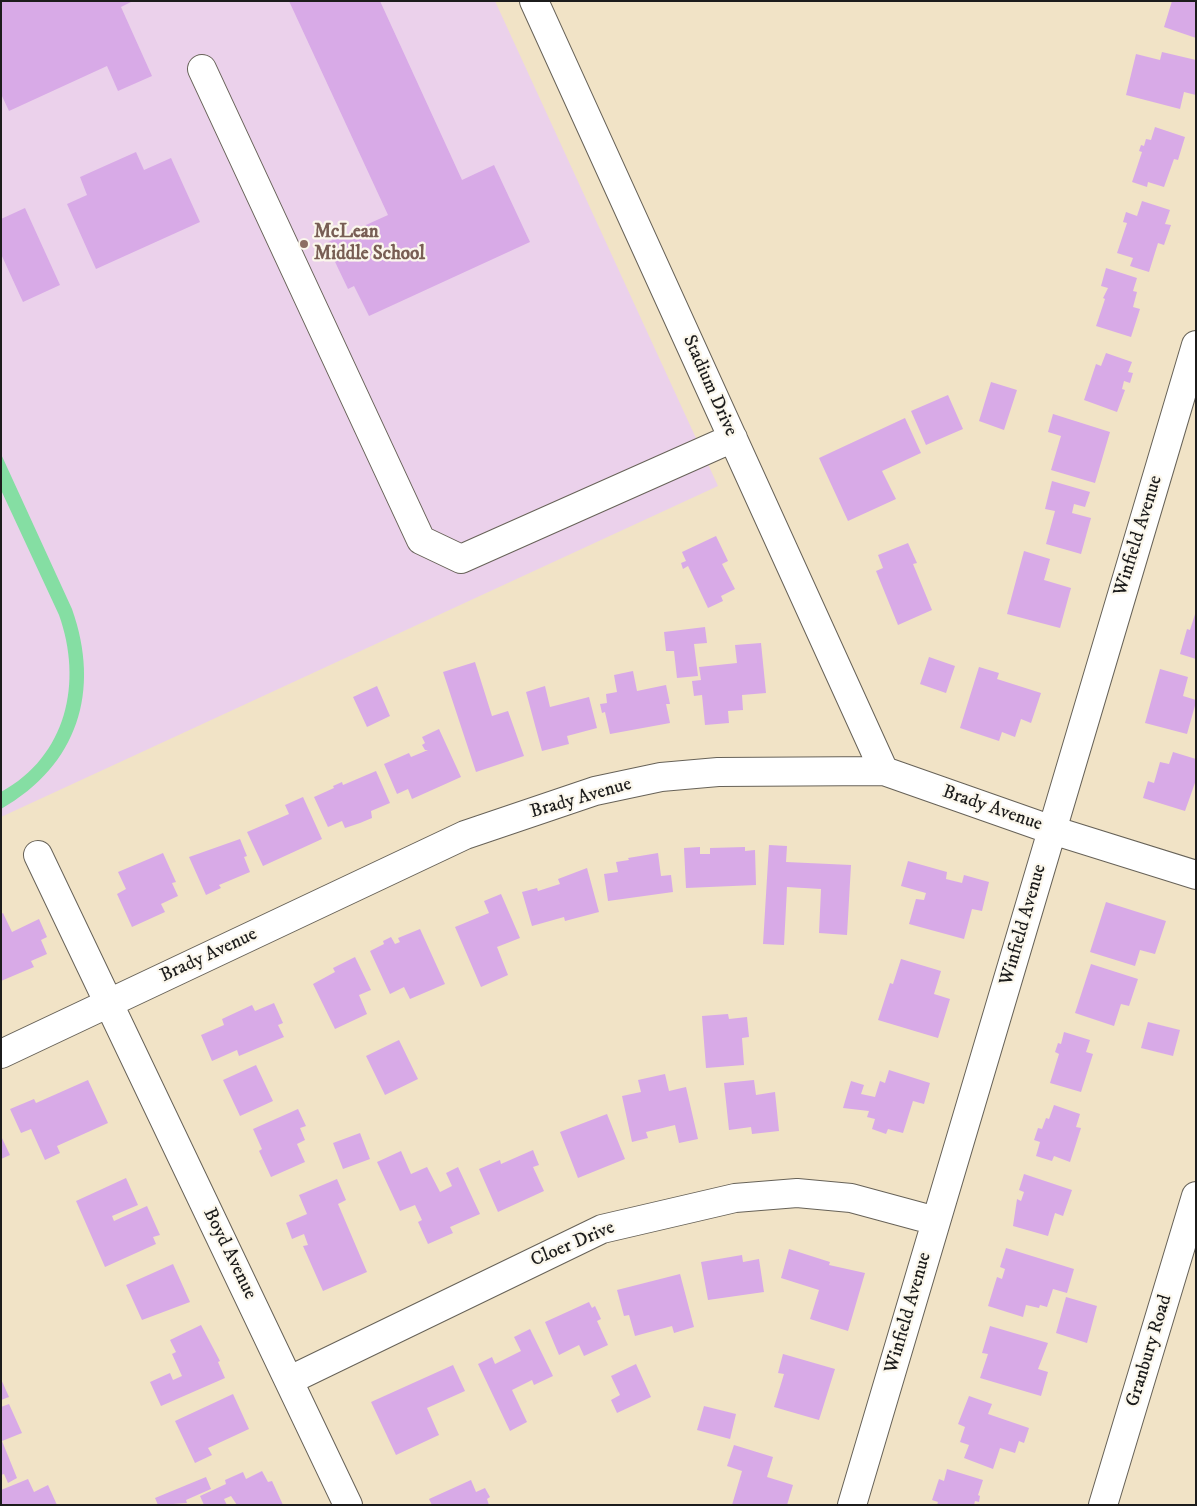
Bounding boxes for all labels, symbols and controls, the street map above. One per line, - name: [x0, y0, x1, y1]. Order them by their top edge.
- place label: McLean Middle School: [314, 222, 425, 266]
- marker: McLean Middle School: [298, 238, 310, 250]
- street label: Stadium Drive: [677, 332, 741, 440]
- street label: Winfield Avenue: [1110, 473, 1168, 599]
- street label: Brady Avenue: [528, 774, 634, 824]
- street label: Brady Avenue: [939, 781, 1045, 837]
- street label: Winfield Avenue: [996, 862, 1052, 988]
- street label: Brady Avenue: [157, 924, 261, 988]
- street label: Boyd Avenue: [197, 1205, 261, 1303]
- street label: Cloer Drive: [528, 1217, 618, 1273]
- street label: Winfield Avenue: [881, 1250, 937, 1376]
- street label: Granbury Road: [1122, 1292, 1178, 1410]

